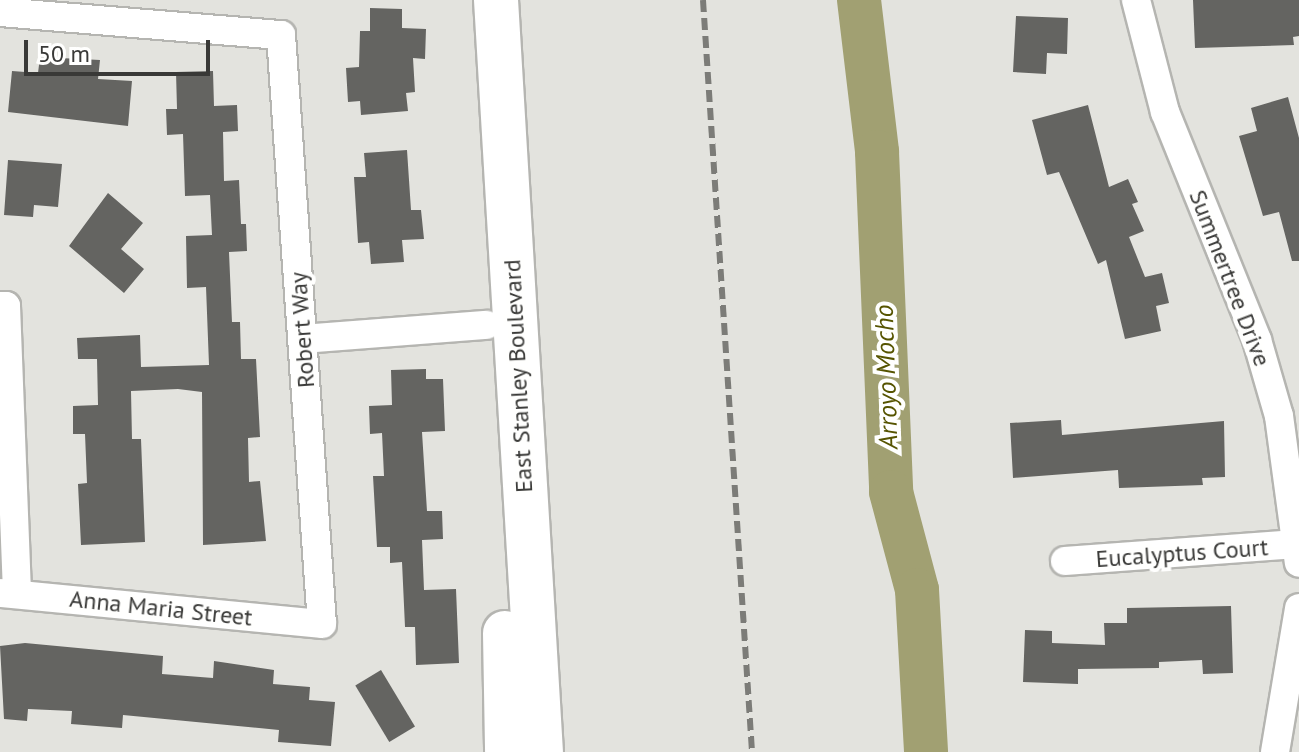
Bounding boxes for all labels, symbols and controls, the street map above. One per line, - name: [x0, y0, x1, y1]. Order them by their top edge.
- scale bar: [28, 24, 214, 74]
- text: 50 m: [38, 38, 90, 69]
- street label: Summertree Drive: [1183, 186, 1277, 370]
- street label: East Stanley Boulevard: [497, 258, 539, 494]
- street label: Robert Way: [284, 271, 320, 389]
- water label: Arroyo Mocho: [868, 304, 904, 450]
- street label: Eucalyptus Court: [1095, 533, 1269, 573]
- street label: Anna Maria Street: [68, 584, 254, 632]

